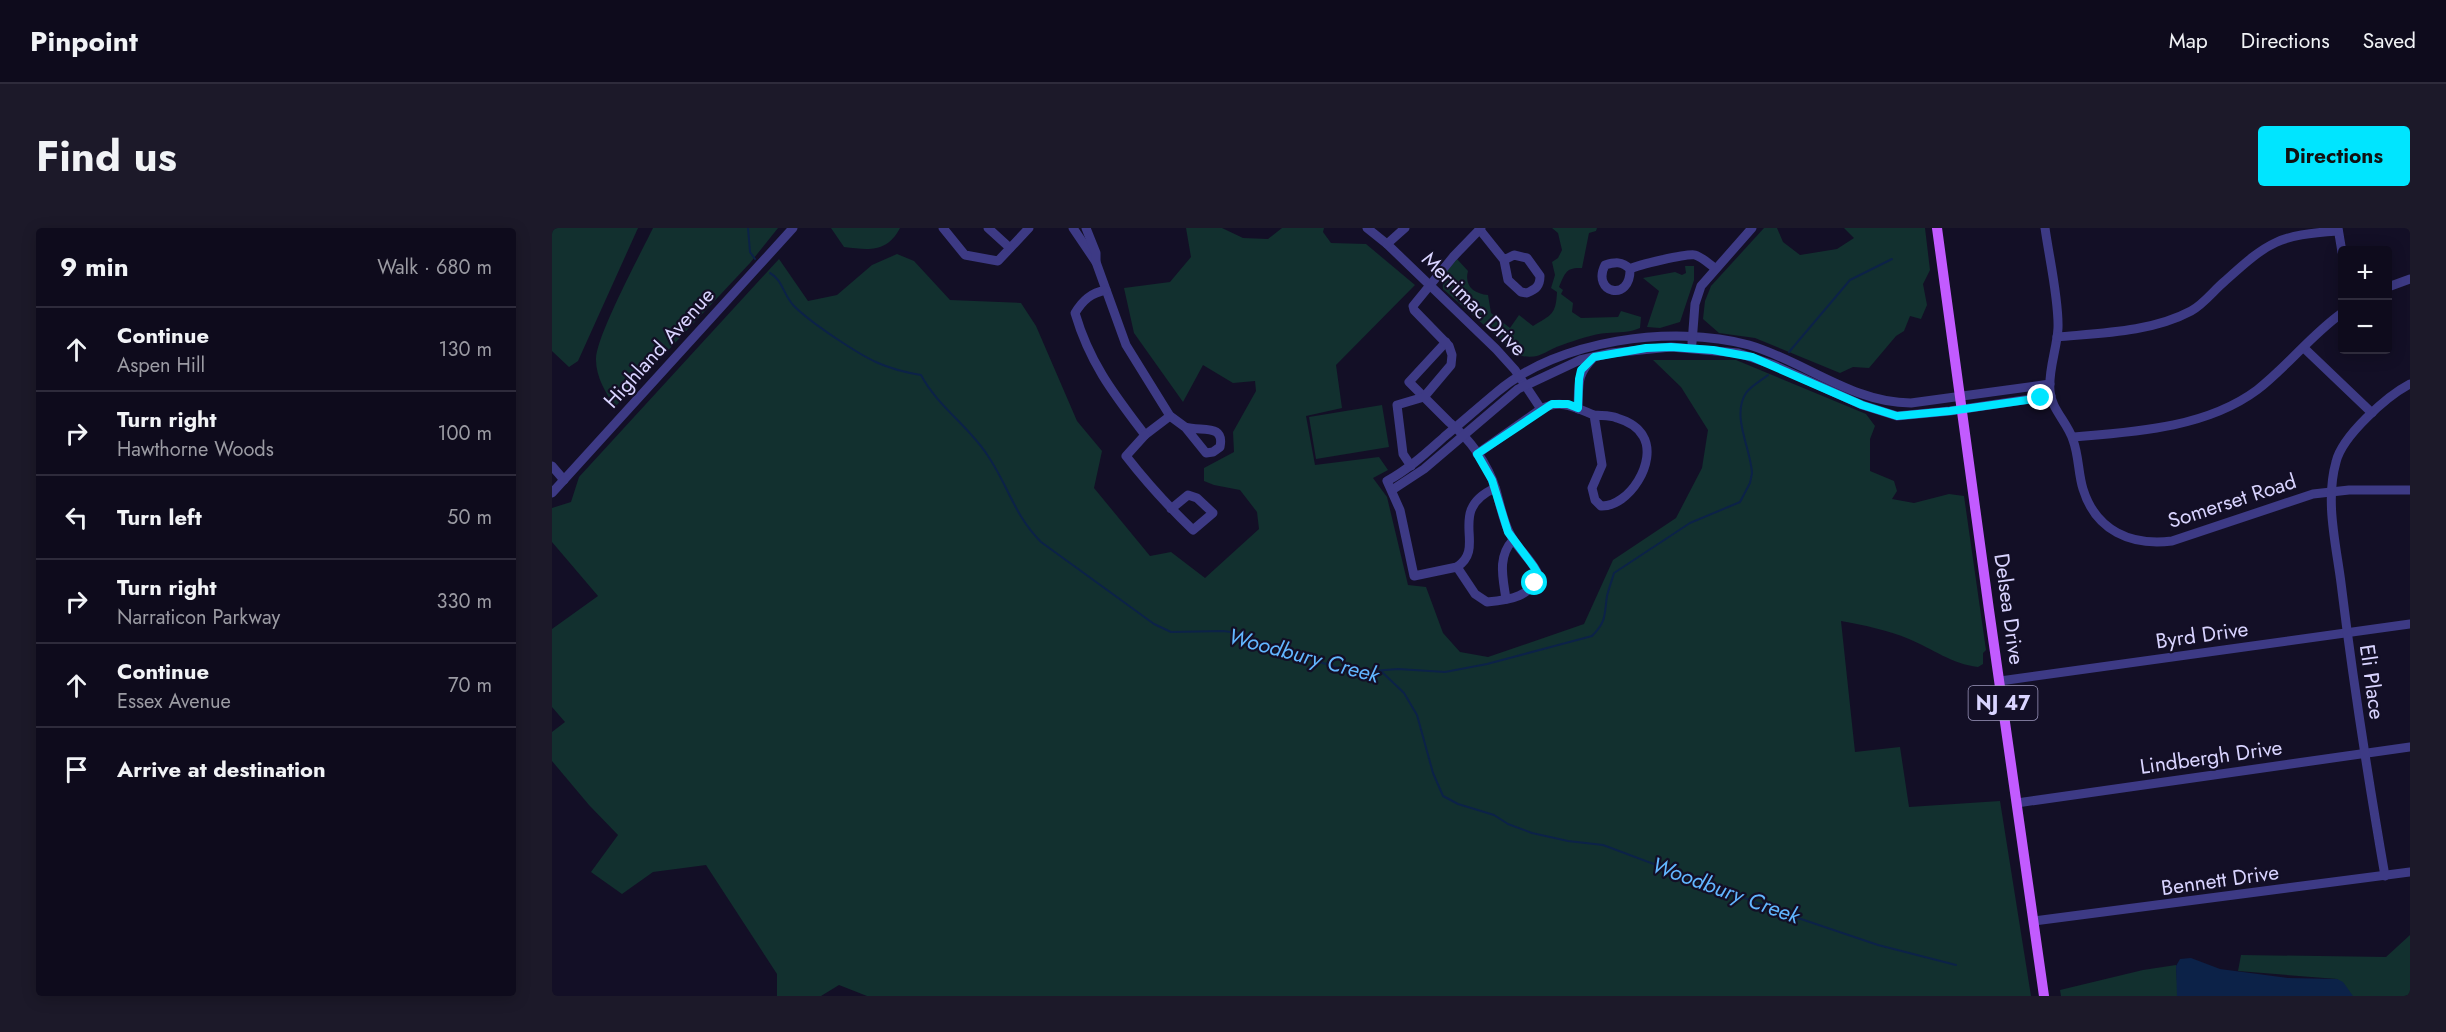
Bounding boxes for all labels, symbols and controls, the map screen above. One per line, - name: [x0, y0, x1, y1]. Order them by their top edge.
- text: Pinpoint: [30, 21, 138, 62]
- text: Map: [2169, 26, 2208, 56]
- text: Directions: [2241, 26, 2330, 56]
- text: Saved: [2363, 26, 2416, 56]
- text: Find us: [36, 126, 177, 187]
- button: Directions: [2258, 126, 2410, 186]
- street label: Merrimac Drive: [1415, 245, 1533, 363]
- map controls: [2338, 246, 2392, 354]
- button: +: [2338, 246, 2392, 300]
- text: 9 min: [60, 248, 129, 286]
- text: Walk · 680 m: [377, 253, 492, 282]
- street label: Highland Avenue: [597, 281, 721, 415]
- button: −: [2338, 300, 2392, 354]
- text: Continue: [117, 319, 209, 351]
- icon: ahead: [60, 333, 93, 366]
- text: 130 m: [438, 335, 492, 364]
- text: Aspen Hill: [117, 351, 205, 380]
- route end: [2027, 384, 2053, 410]
- text: Turn right: [117, 403, 217, 435]
- icon: right: [60, 417, 93, 450]
- text: 100 m: [437, 419, 492, 448]
- text: Hawthorne Woods: [117, 435, 274, 464]
- street label: Somerset Road: [2164, 466, 2300, 536]
- icon: left: [60, 501, 93, 534]
- text: Turn left: [117, 501, 202, 533]
- text: 50 m: [447, 503, 492, 532]
- street label: Delsea Drive: [1986, 551, 2032, 667]
- route start: [1521, 569, 1547, 595]
- text: Turn right: [117, 571, 217, 603]
- icon: right: [60, 585, 93, 618]
- text: 330 m: [437, 587, 492, 616]
- text: Narraticon Parkway: [117, 603, 280, 632]
- street label: Byrd Drive: [2154, 614, 2250, 656]
- water label: Woodbury Creek: [1225, 619, 1385, 691]
- street label: Eli Place: [2352, 643, 2392, 722]
- text: Continue: [117, 655, 209, 687]
- icon: ahead: [60, 669, 93, 702]
- text: 70 m: [448, 671, 492, 700]
- road number: NJ 47: [1968, 686, 2038, 720]
- text: Essex Avenue: [117, 687, 231, 716]
- street label: Lindbergh Drive: [2138, 732, 2284, 782]
- icon: arrive: [60, 753, 93, 786]
- text: Arrive at destination: [117, 753, 326, 785]
- water label: Woodbury Creek: [1648, 848, 1806, 932]
- street label: Bennett Drive: [2159, 857, 2281, 903]

